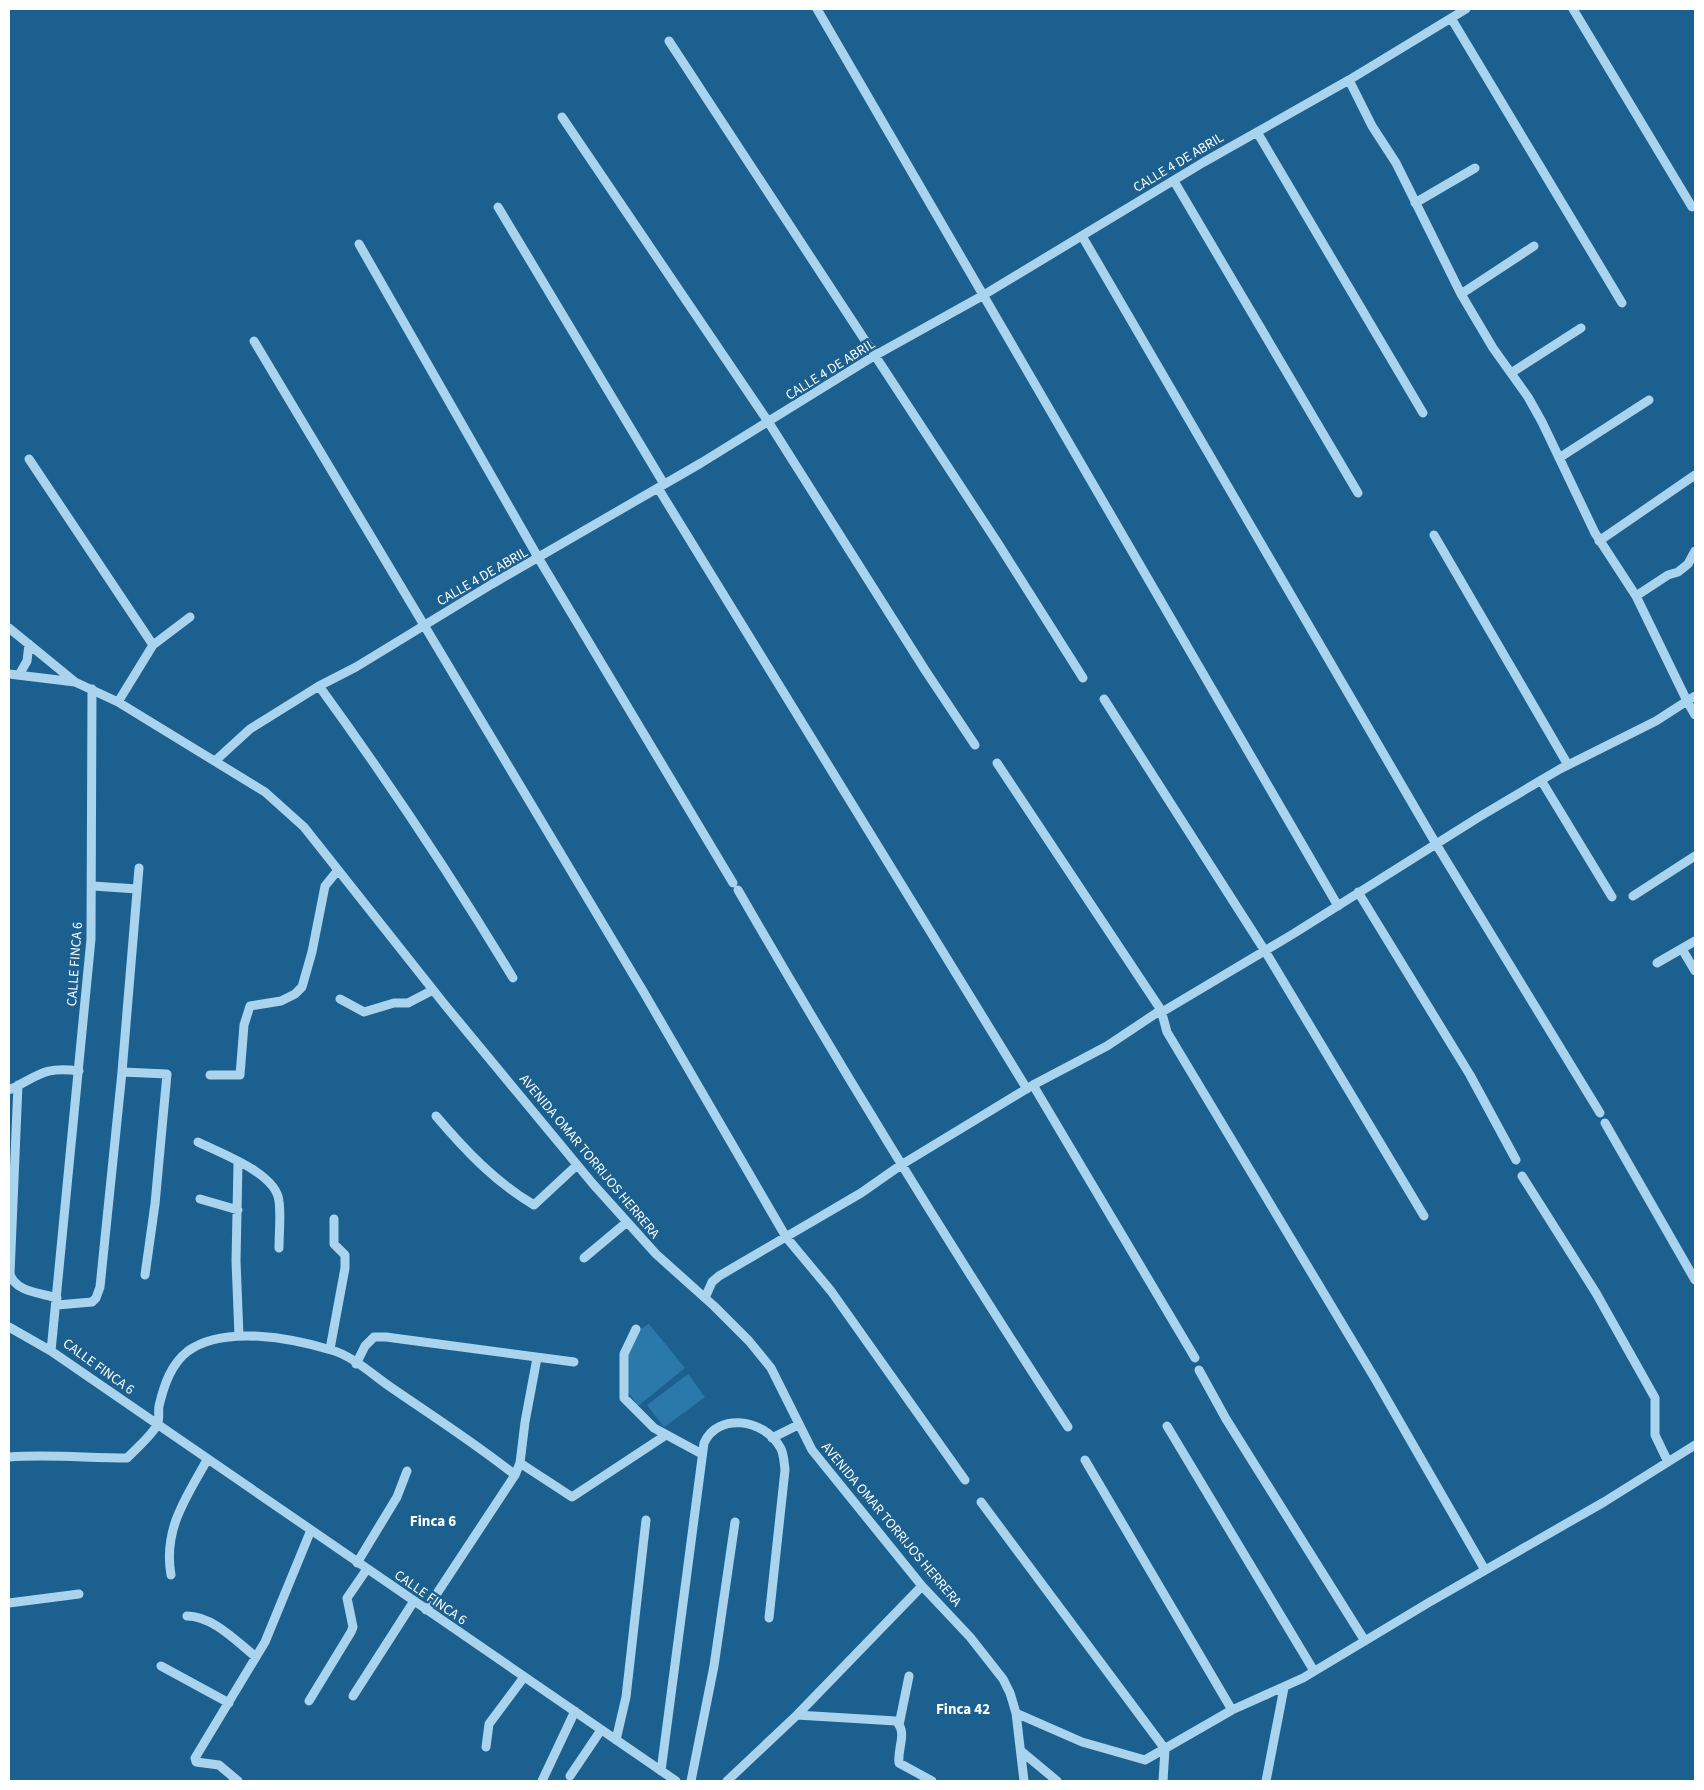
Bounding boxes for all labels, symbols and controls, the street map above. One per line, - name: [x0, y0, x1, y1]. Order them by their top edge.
- street label: CALLE 4 DE ABRIL: [1130, 128, 1228, 198]
- street label: CALLE 4 DE ABRIL: [782, 334, 879, 405]
- street label: CALLE 4 DE ABRIL: [433, 543, 532, 611]
- street label: CALLE FINCA 6: [62, 921, 88, 1007]
- street label: AVENIDA OMAR TORRIJOS HERRERA: [514, 1070, 664, 1243]
- street label: CALLE FINCA 6: [58, 1334, 138, 1400]
- street label: AVENIDA OMAR TORRIJOS HERRERA: [816, 1438, 966, 1611]
- district label: Finca 6: [410, 1511, 456, 1532]
- street label: CALLE FINCA 6: [390, 1565, 471, 1630]
- district label: Finca 42: [936, 1699, 990, 1720]

